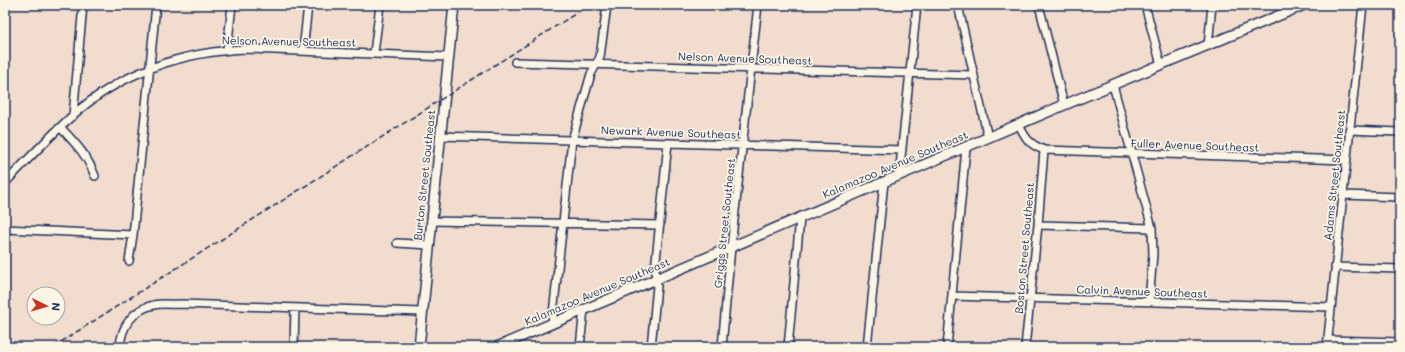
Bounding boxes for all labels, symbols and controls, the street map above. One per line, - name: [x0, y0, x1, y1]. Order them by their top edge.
- street label: Nelson Avenue Southeast: [222, 32, 356, 50]
- street label: Nelson Avenue Southeast: [678, 48, 813, 68]
- street label: Burton Street Southeast: [410, 109, 438, 241]
- street label: Adams Street Southeast: [1320, 109, 1348, 241]
- street label: Newark Avenue Southeast: [601, 122, 742, 142]
- street label: Kalamazoo Avenue Southeast: [820, 126, 970, 202]
- street label: Fuller Avenue Southeast: [1130, 135, 1260, 155]
- street label: Griggs Street Southeast: [710, 157, 738, 289]
- street label: Boston Street Southeast: [1011, 182, 1037, 314]
- street label: Kalamazoo Avenue Southeast: [522, 253, 672, 329]
- street label: Calvin Avenue Southeast: [1076, 281, 1208, 301]
- north arrow: [26, 286, 66, 326]
- text: N: [49, 302, 64, 312]

